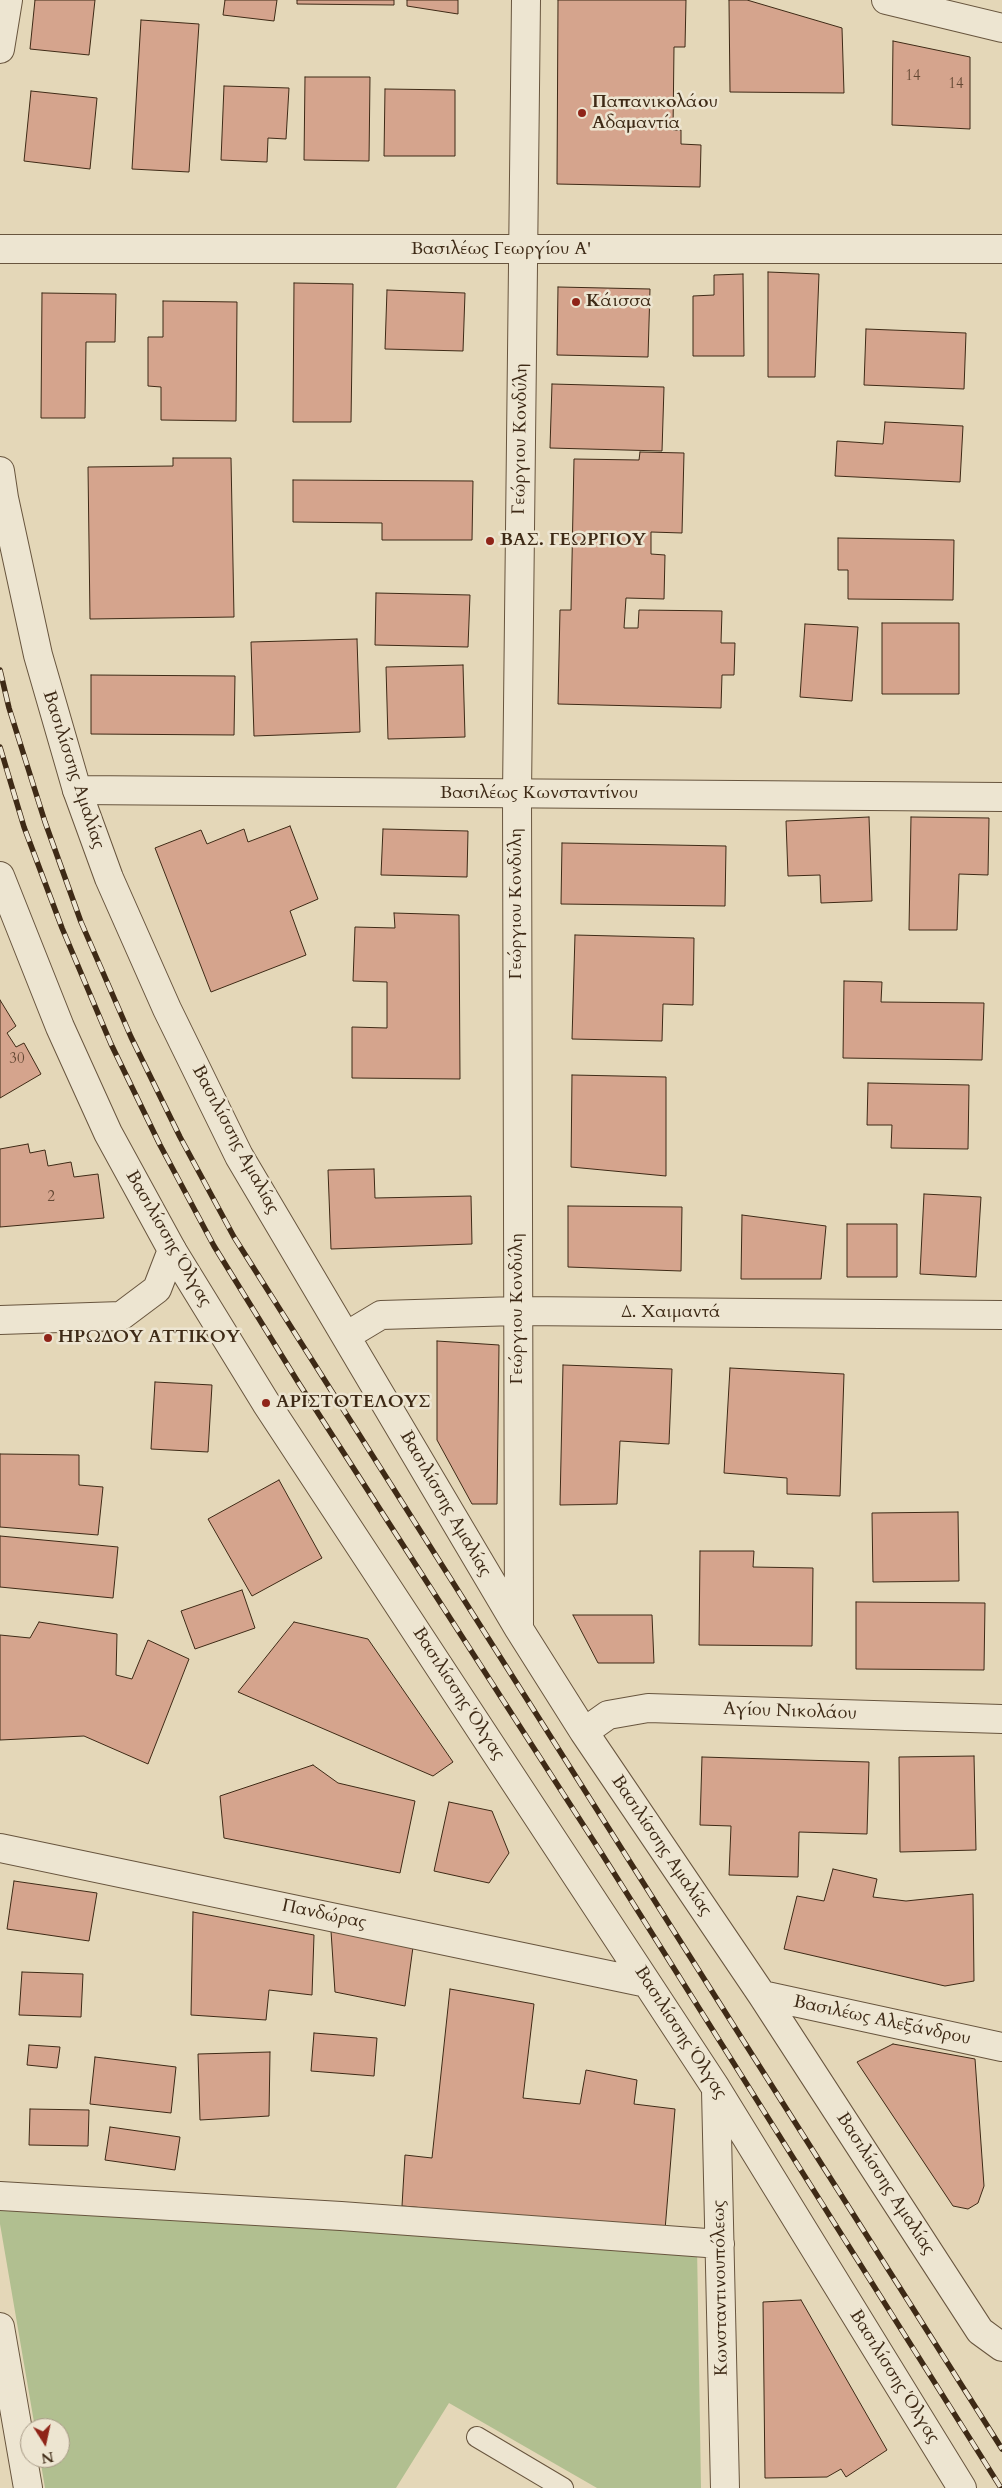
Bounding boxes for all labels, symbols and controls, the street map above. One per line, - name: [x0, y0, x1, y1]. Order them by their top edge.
- house number: 14: [905, 68, 921, 86]
- house number: 14: [948, 76, 964, 94]
- place label: Παπανικολάου Αδαμαντία: [592, 92, 718, 134]
- marker: Παπανικολάου Αδαμαντία: [576, 107, 588, 119]
- street label: Βασιλέως Γεωργίου Α': [411, 239, 591, 261]
- place label: Κάισσα: [586, 291, 651, 313]
- marker: Κάισσα: [570, 296, 582, 308]
- street label: Γεώργιου Κονδύλη: [509, 363, 533, 515]
- place label: ΒΑΣ. ΓΕΩΡΓΙΟΥ: [500, 530, 646, 552]
- marker: ΒΑΣ. ΓΕΩΡΓΙΟΥ: [484, 535, 496, 547]
- street label: Βασιλίσσης Αμαλίας: [37, 688, 109, 852]
- street label: Βασιλέως Κωνσταντίνου: [440, 783, 638, 805]
- street label: Γεώργιου Κονδύλη: [506, 828, 528, 980]
- house number: 30: [9, 1051, 25, 1069]
- street label: Βασιλίσσης Αμαλίας: [187, 1062, 283, 1218]
- street label: Βασιλίσσης Όλγας: [120, 1167, 216, 1311]
- house number: 2: [47, 1189, 55, 1207]
- street label: Γεώργιου Κονδύλη: [507, 1233, 529, 1385]
- street label: Δ. Χαιμαντά: [621, 1302, 721, 1324]
- place label: ΗΡΩΔΟΥ ΑΤΤΙΚΟΥ: [58, 1327, 240, 1349]
- marker: ΗΡΩΔΟΥ ΑΤΤΙΚΟΥ: [42, 1332, 54, 1344]
- place label: ΑΡΙΣΤΟΤΕΛΟΥΣ: [276, 1392, 430, 1414]
- marker: ΑΡΙΣΤΟΤΕΛΟΥΣ: [260, 1397, 272, 1409]
- street label: Βασιλίσσης Αμαλίας: [394, 1427, 496, 1581]
- street label: Βασιλίσσης Όλγας: [407, 1624, 509, 1764]
- street label: Αγίου Νικολάου: [723, 1699, 857, 1725]
- street label: Βασιλίσσης Αμαλίας: [606, 1772, 716, 1920]
- street label: Πανδώρας: [280, 1896, 368, 1934]
- street label: Βασιλίσσης Όλγας: [629, 1963, 731, 2103]
- street label: Βασιλέως Αλεξάνδρου: [791, 1992, 973, 2050]
- street label: Βασιλίσσης Αμαλίας: [831, 2109, 939, 2259]
- street label: Κωνσταντινουπόλεως: [709, 2200, 733, 2376]
- street label: Βασιλίσσης Όλγας: [844, 2306, 944, 2448]
- north arrow: [20, 2418, 70, 2468]
- text: N: [40, 2447, 55, 2468]

